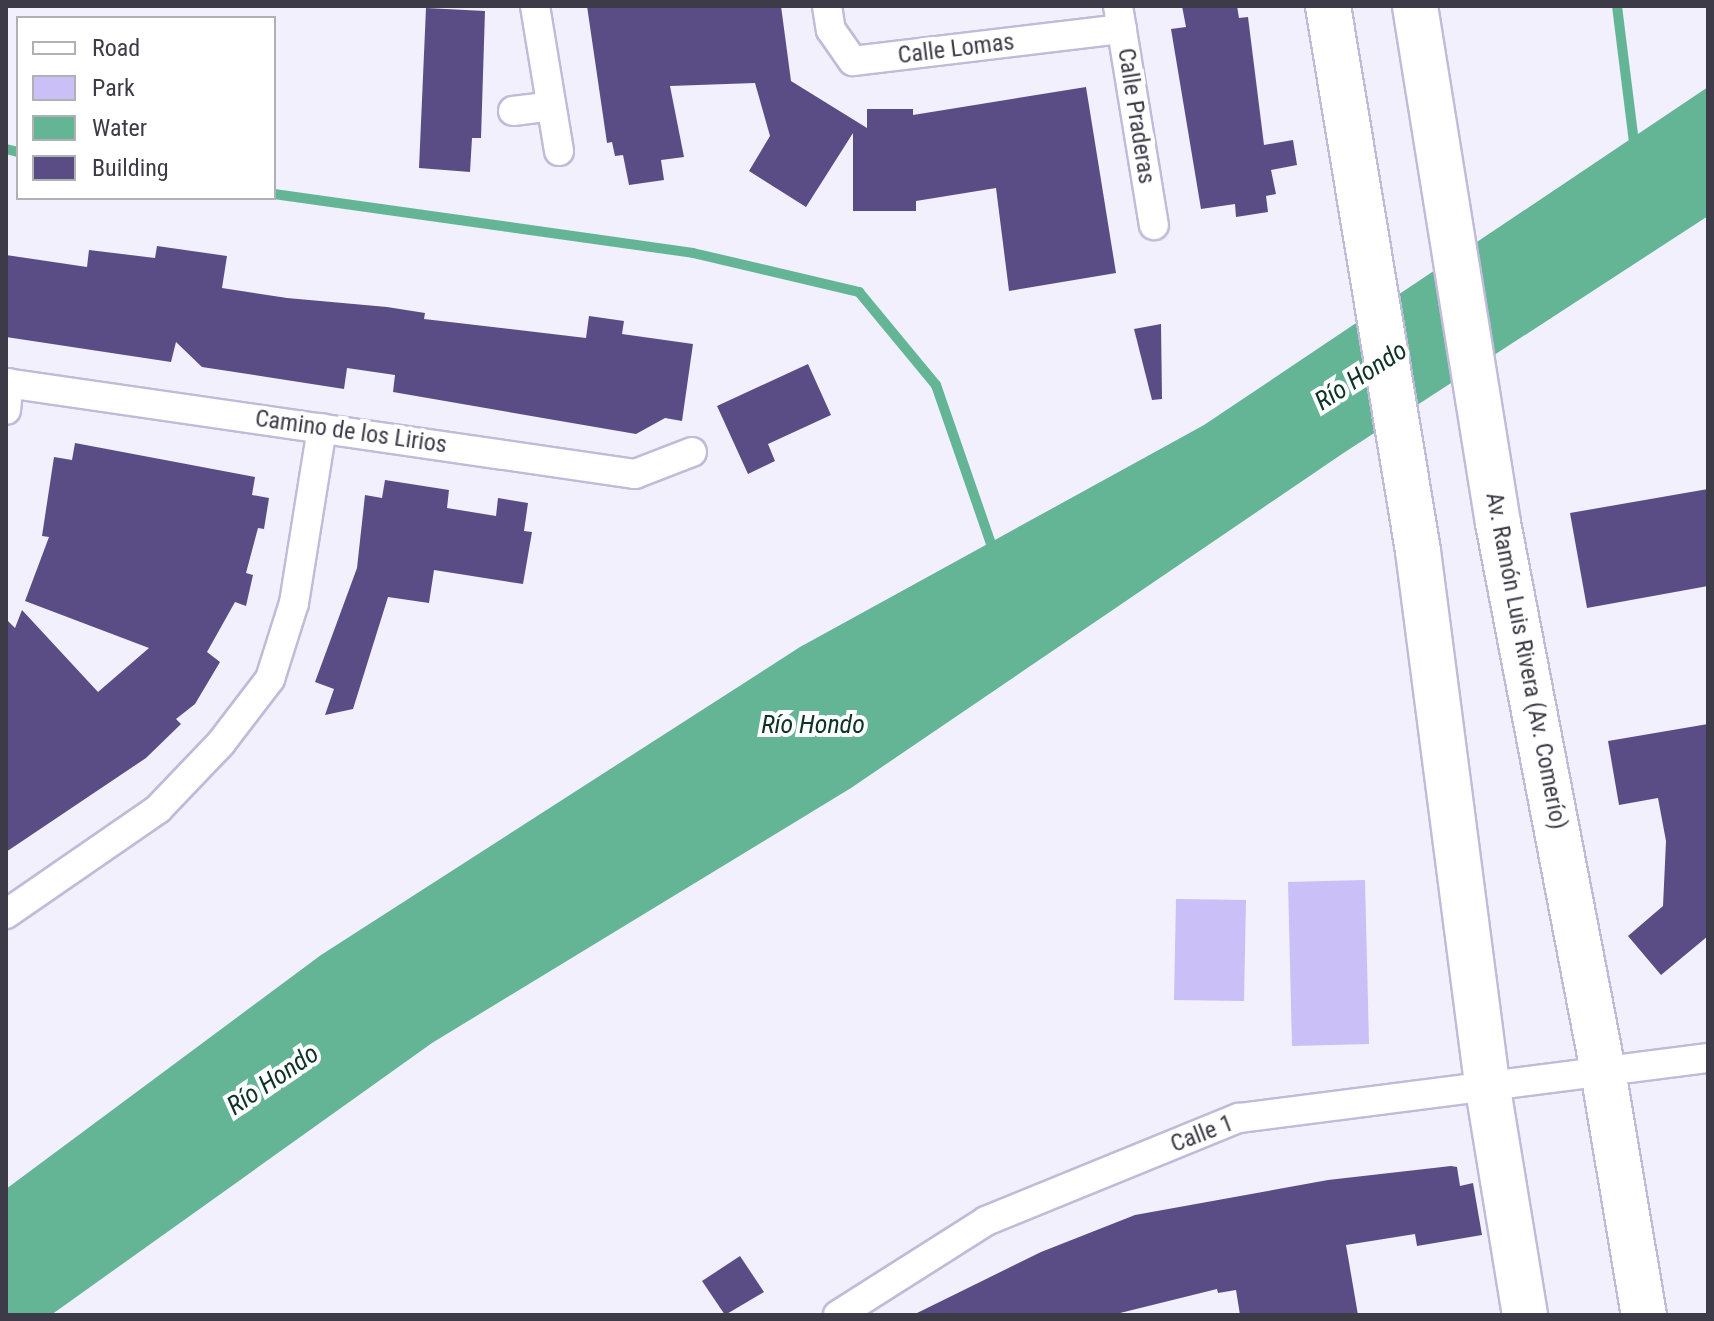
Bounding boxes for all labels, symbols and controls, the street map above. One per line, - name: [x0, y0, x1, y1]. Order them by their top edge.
- legend: [16, 16, 276, 200]
- street label: Calle Lomas: [896, 28, 1016, 70]
- text: Road: [92, 34, 140, 62]
- street label: Calle Praderas: [1111, 46, 1161, 186]
- text: Park: [92, 74, 135, 102]
- text: Water: [92, 114, 147, 142]
- text: Building: [92, 154, 169, 182]
- water label: Río Hondo: [1309, 335, 1413, 417]
- street label: Camino de los Lirios: [253, 404, 449, 460]
- street label: Av. Ramón Luis Rivera (Av. Comerío): [1479, 490, 1573, 832]
- water label: Río Hondo: [761, 709, 865, 741]
- water label: Río Hondo: [221, 1038, 325, 1122]
- street label: Calle 1: [1167, 1109, 1237, 1159]

